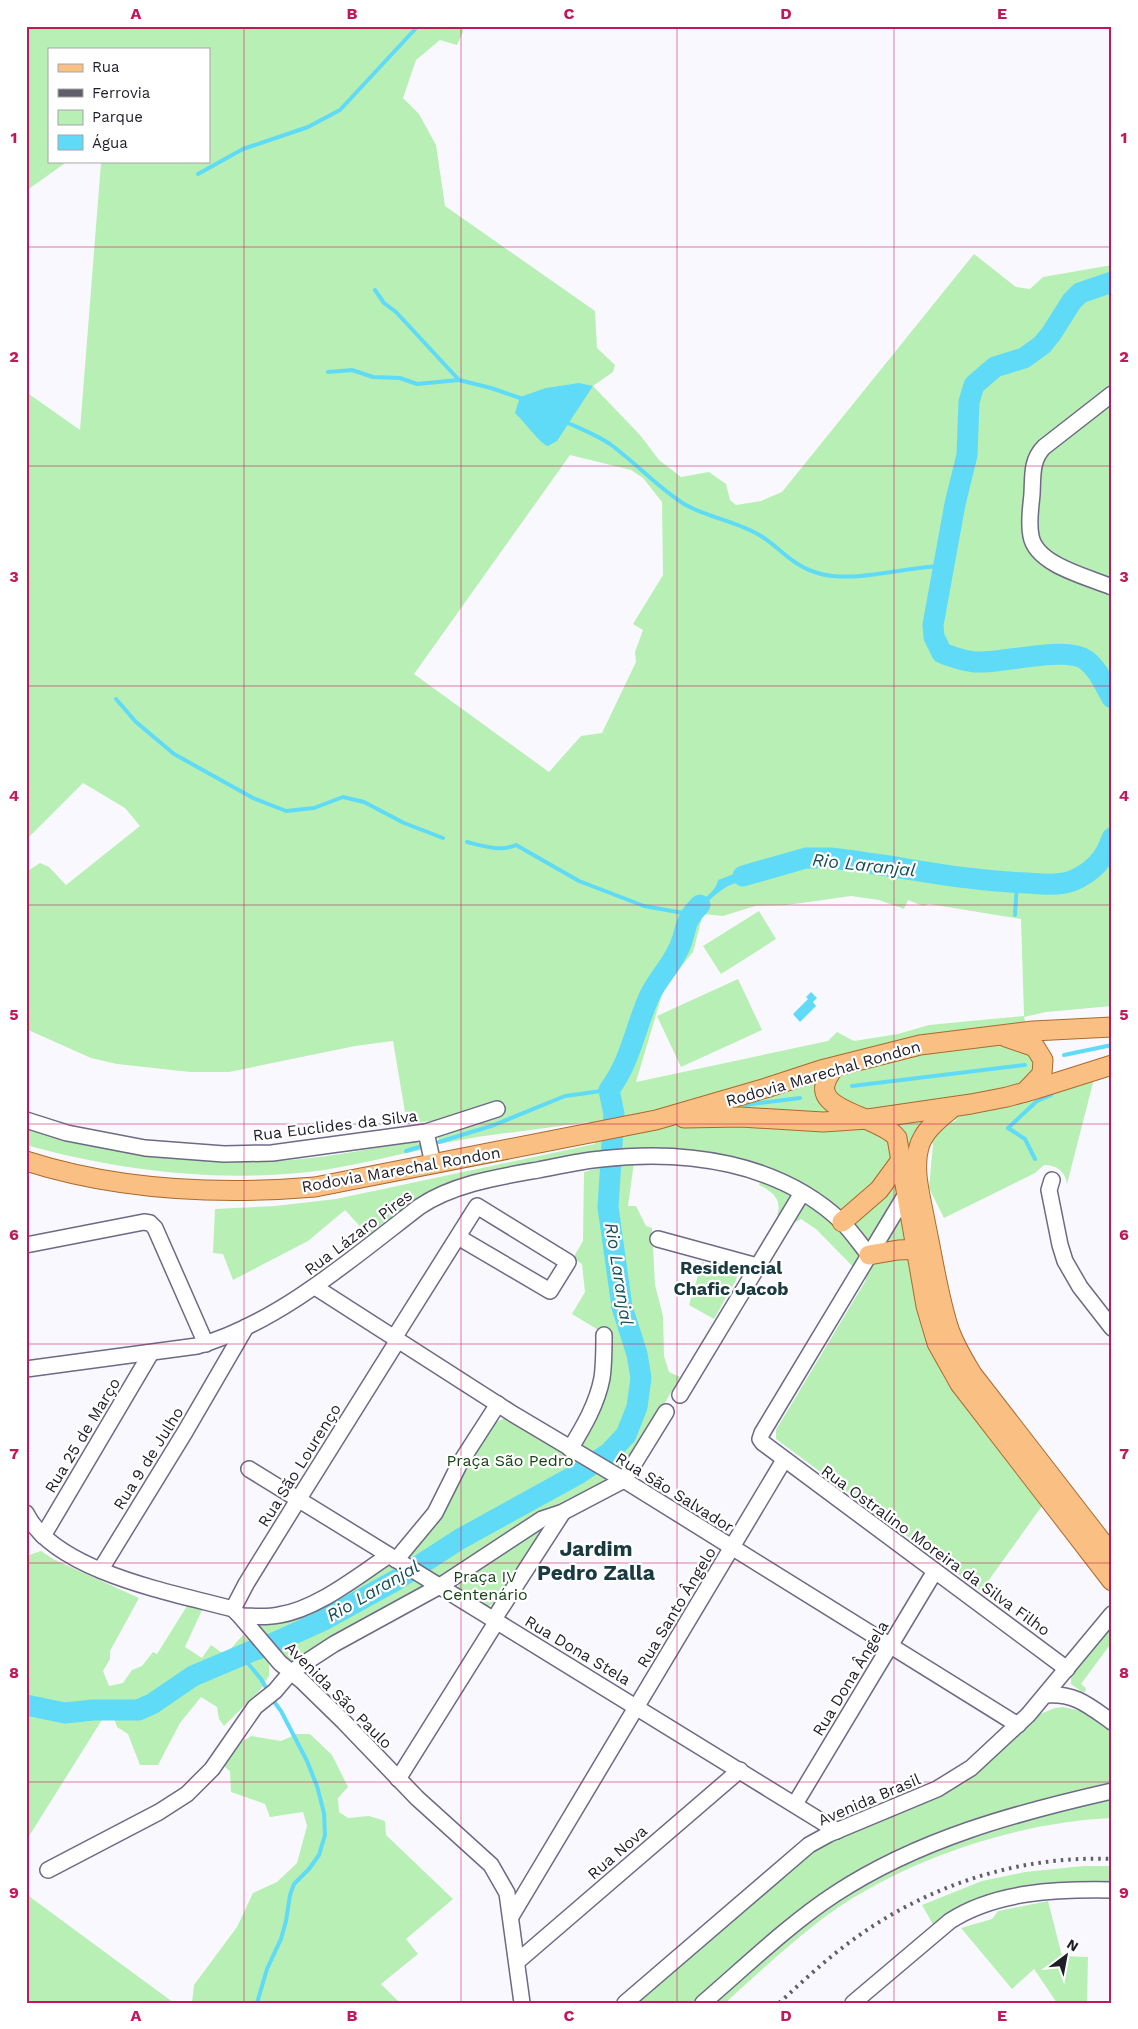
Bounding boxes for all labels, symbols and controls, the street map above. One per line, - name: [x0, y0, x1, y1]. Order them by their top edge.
- text: A: [131, 4, 142, 23]
- text: B: [347, 4, 358, 23]
- text: C: [564, 4, 575, 23]
- text: D: [780, 4, 792, 23]
- text: E: [997, 4, 1007, 23]
- legend: [48, 48, 210, 162]
- text: Rua: [92, 58, 120, 76]
- text: Ferrovia: [92, 84, 151, 102]
- text: Parque: [92, 108, 143, 126]
- text: 1: [11, 128, 17, 147]
- text: 1: [1121, 128, 1127, 147]
- text: Água: [92, 134, 128, 152]
- text: 2: [9, 347, 19, 366]
- text: 2: [1119, 347, 1129, 366]
- text: 3: [9, 567, 19, 586]
- text: 3: [1119, 567, 1129, 586]
- text: 4: [9, 786, 19, 805]
- text: 4: [1119, 786, 1129, 805]
- water label: Rio Laranjal: [811, 849, 917, 880]
- text: 5: [9, 1005, 19, 1024]
- text: 5: [1119, 1005, 1129, 1024]
- street label: Rodovia Marechal Rondon: [724, 1037, 923, 1110]
- street label: Rua Euclides da Silva: [252, 1106, 419, 1145]
- street label: Rodovia Marechal Rondon: [300, 1143, 502, 1196]
- street label: Rua Lázaro Pires: [301, 1186, 416, 1279]
- water label: Rio Laranjal: [601, 1221, 638, 1327]
- text: 6: [9, 1225, 19, 1244]
- text: 6: [1119, 1225, 1129, 1244]
- district label: Residencial Chafic Jacob: [673, 1257, 789, 1299]
- street label: Rua 25 de Março: [41, 1374, 124, 1496]
- street label: Rua São Lourenço: [254, 1400, 345, 1530]
- street label: Rua 9 de Julho: [109, 1403, 188, 1513]
- text: 7: [9, 1444, 19, 1463]
- text: 7: [1119, 1444, 1129, 1463]
- street label: Rua São Salvador: [612, 1448, 738, 1537]
- park label: Praça São Pedro: [446, 1451, 574, 1470]
- street label: Rua Ostralino Moreira da Silva Filho: [818, 1461, 1054, 1640]
- district label: Jardim Pedro Zalla: [537, 1536, 656, 1585]
- street label: Rua Santo Ângelo: [633, 1544, 720, 1671]
- water label: Rio Laranjal: [323, 1556, 423, 1626]
- park label: Praça IV Centenário: [442, 1567, 528, 1604]
- street label: Rua Dona Stela: [521, 1611, 634, 1689]
- street label: Rua Dona Ângela: [809, 1617, 892, 1739]
- street label: Avenida São Paulo: [281, 1638, 396, 1753]
- text: 8: [9, 1663, 19, 1682]
- text: 8: [1119, 1663, 1129, 1682]
- street label: Avenida Brasil: [815, 1769, 923, 1830]
- street label: Rua Nova: [584, 1821, 651, 1883]
- text: 9: [9, 1883, 19, 1902]
- text: 9: [1119, 1883, 1129, 1902]
- north arrow: [1040, 1932, 1090, 1982]
- text: N: [1064, 1935, 1082, 1955]
- text: A: [131, 2006, 142, 2025]
- text: B: [347, 2006, 358, 2025]
- text: C: [564, 2006, 575, 2025]
- text: D: [780, 2006, 792, 2025]
- text: E: [997, 2006, 1007, 2025]

